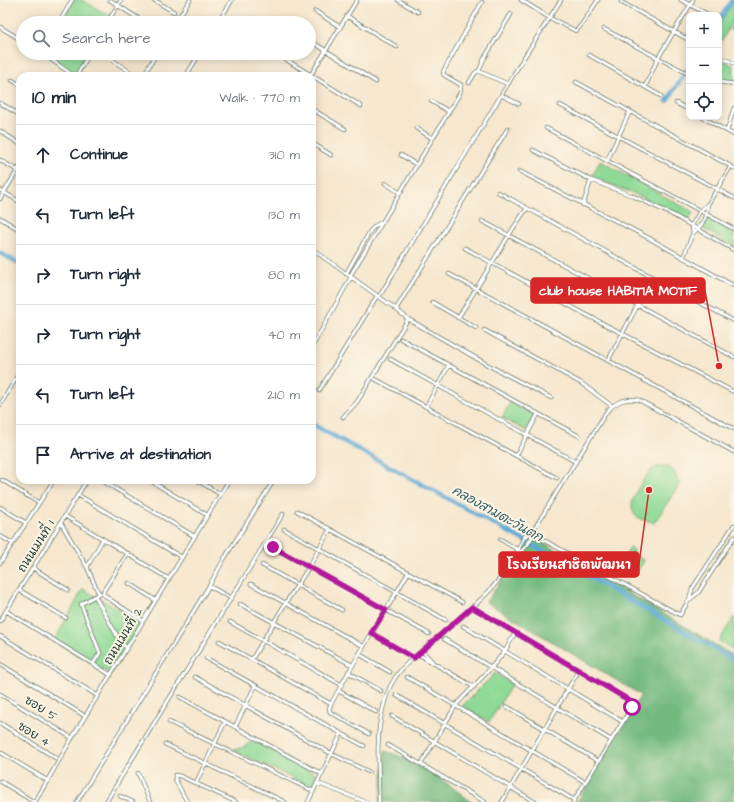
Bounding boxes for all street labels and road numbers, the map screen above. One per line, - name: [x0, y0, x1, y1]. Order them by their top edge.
- street label: ถนนเมนที่ 1: [11, 515, 59, 576]
- street label: ถนนเมนที่ 2: [97, 603, 147, 668]
- street label: ซอย 5: [21, 692, 61, 725]
- street label: ซอย 4: [14, 718, 53, 751]

